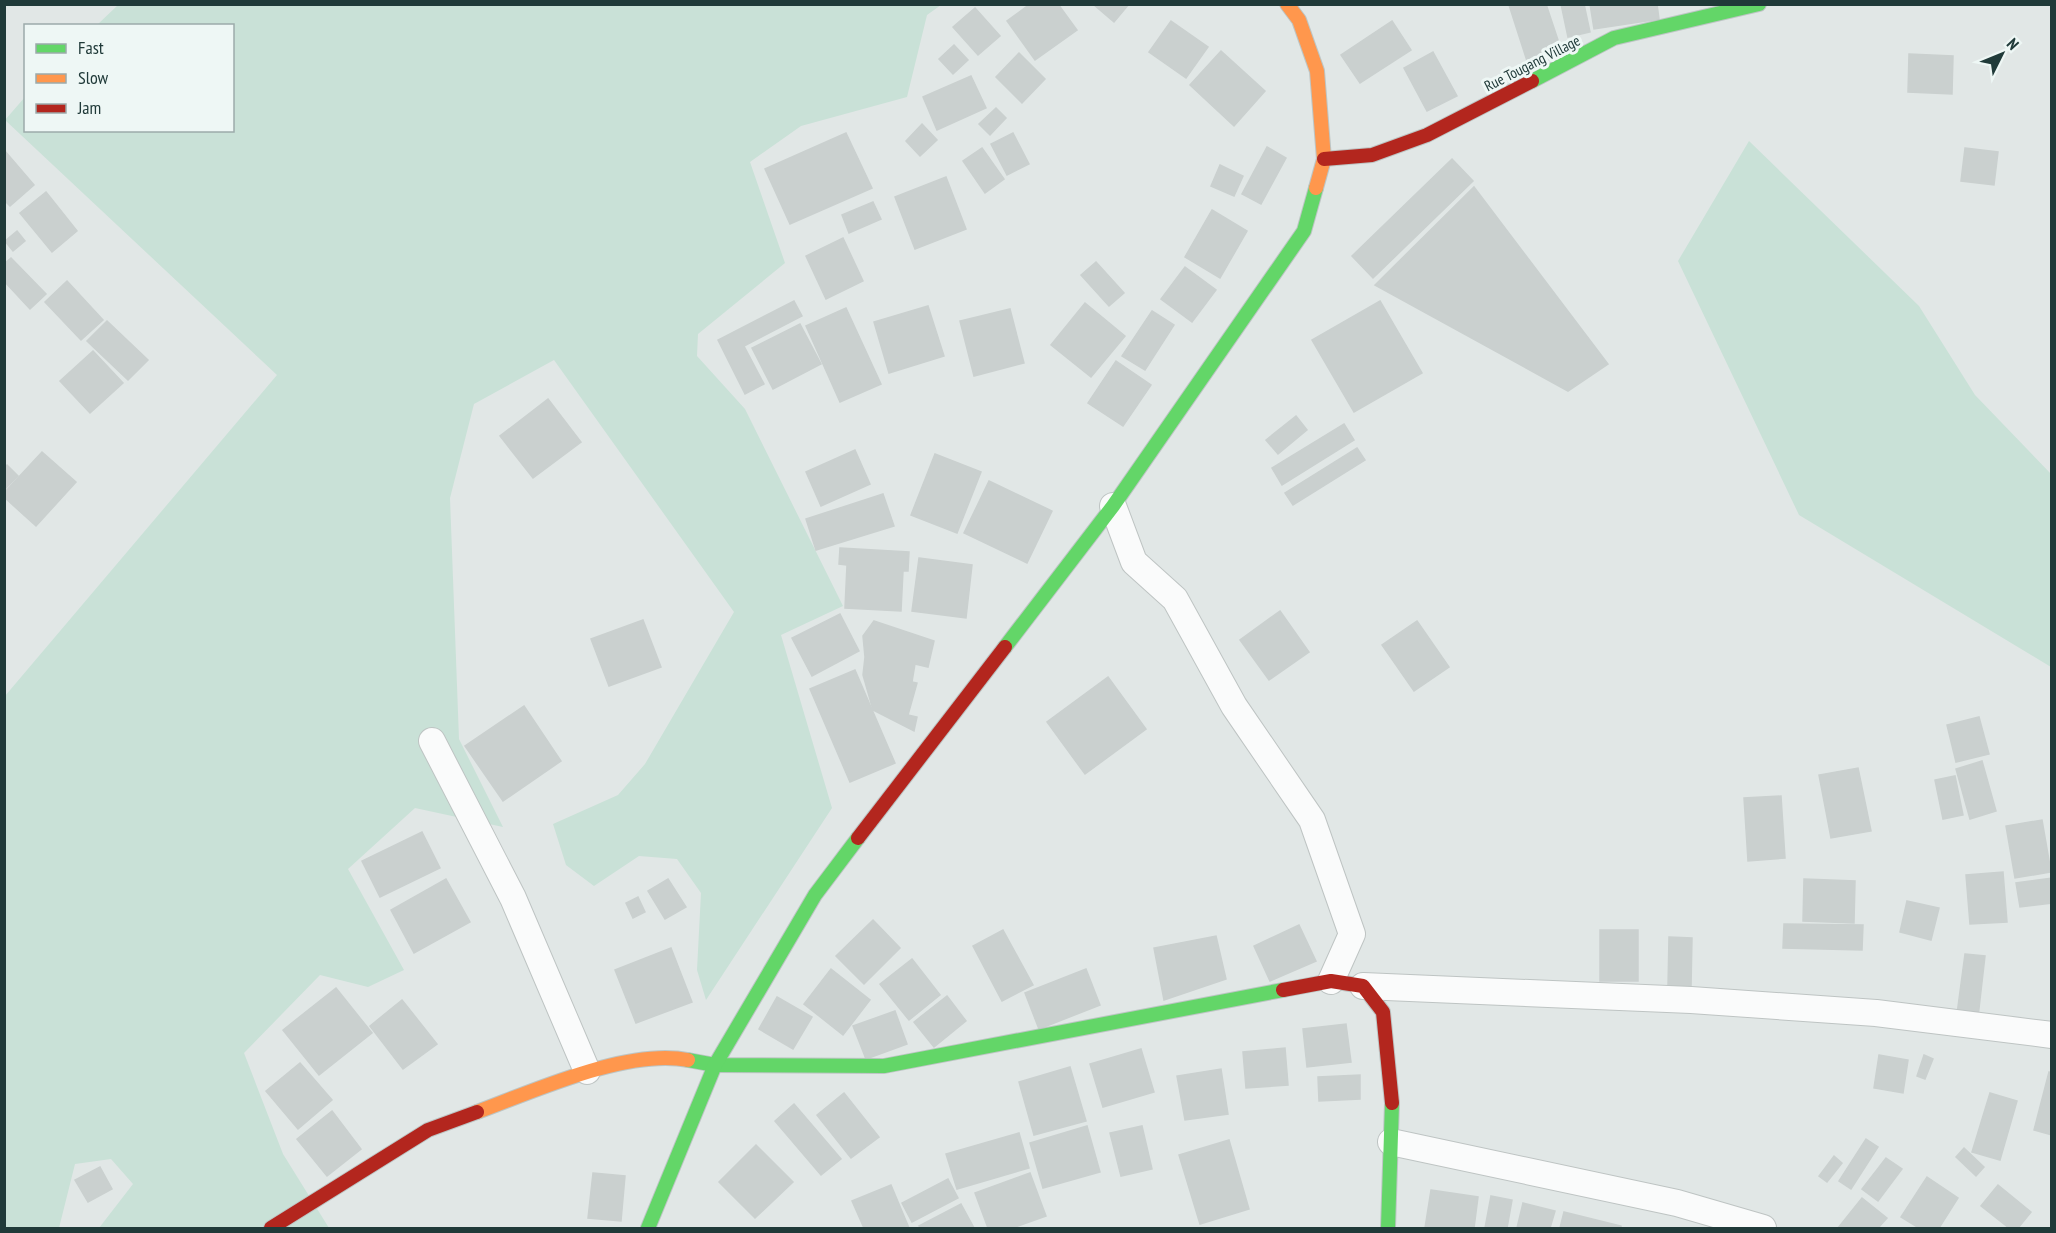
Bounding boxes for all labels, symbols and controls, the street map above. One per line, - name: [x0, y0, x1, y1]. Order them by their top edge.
- legend: [24, 24, 234, 132]
- north arrow: [1972, 24, 2032, 84]
- street label: Rue Tougang Village: [1481, 31, 1583, 95]
- text: N: [2003, 34, 2023, 54]
- text: Fast: [78, 36, 104, 59]
- text: Slow: [78, 66, 109, 89]
- text: Jam: [77, 96, 101, 119]

